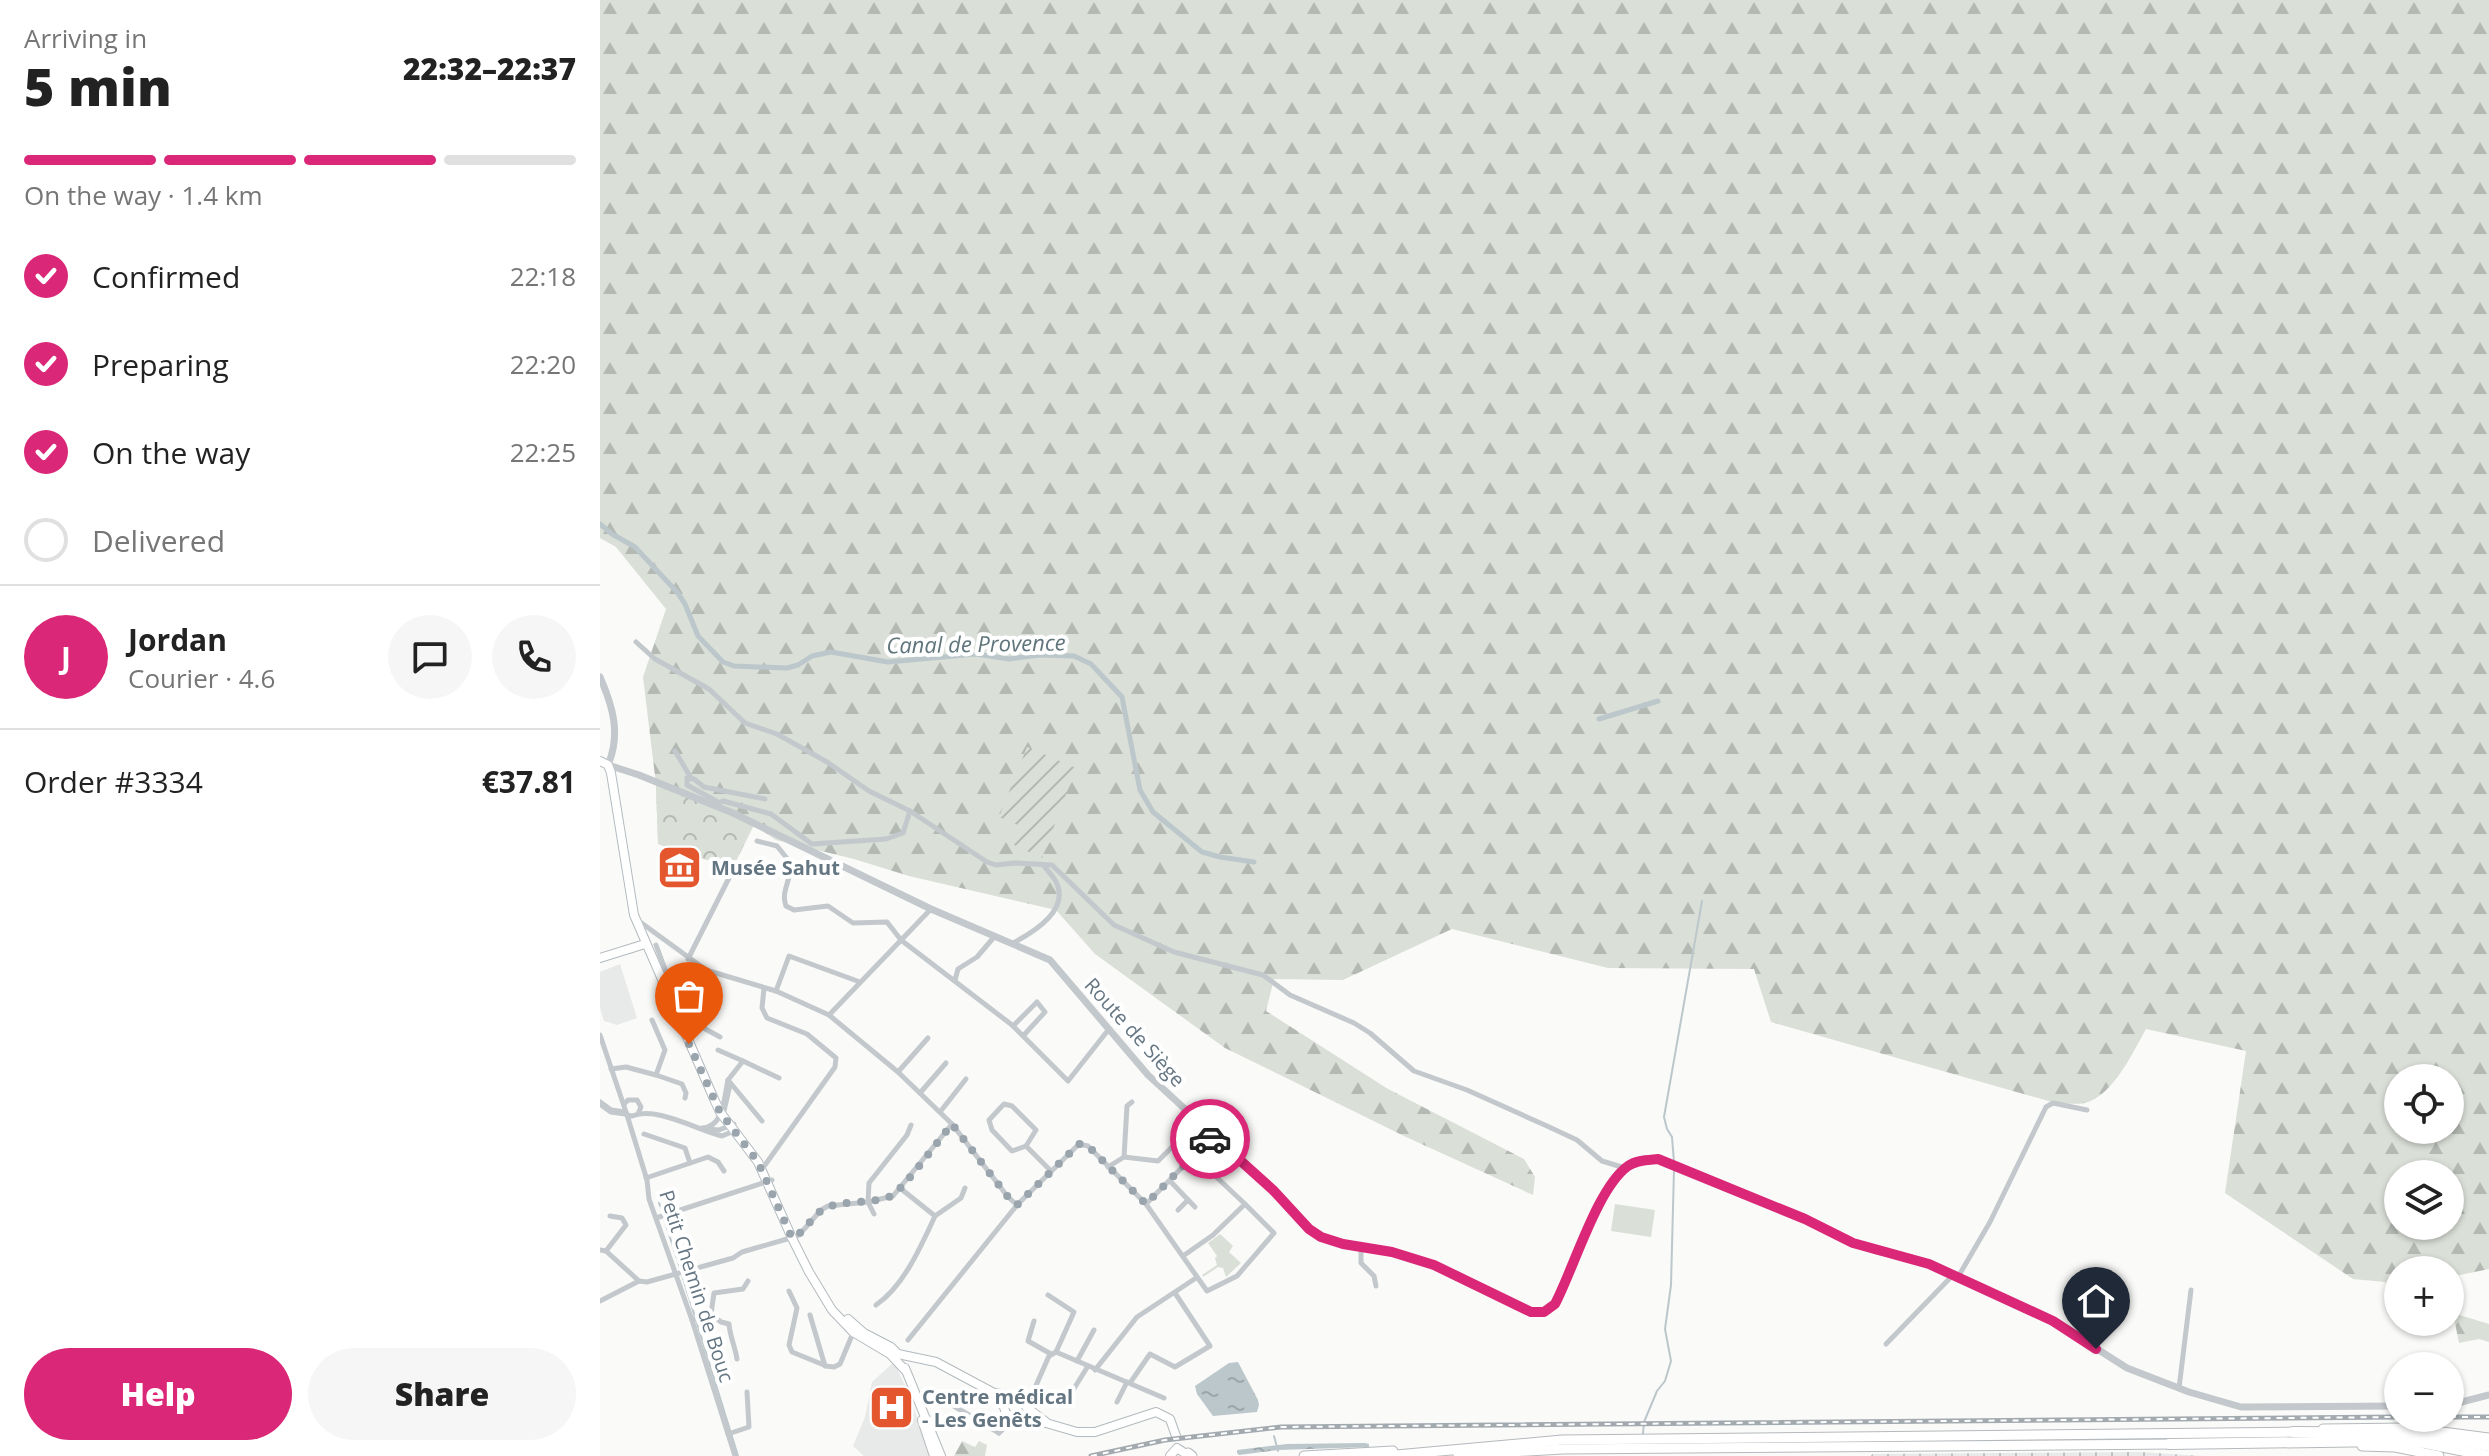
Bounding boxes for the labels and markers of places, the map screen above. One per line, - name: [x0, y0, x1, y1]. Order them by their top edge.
- museum icon: Musée Sahut: [656, 843, 704, 891]
- place label: Musée Sahut: [711, 854, 840, 881]
- pin: [655, 962, 723, 1044]
- pin: [2062, 1267, 2130, 1349]
- hospital icon: Centre médical - Les Genêts: [867, 1383, 915, 1431]
- place label: Centre médical - Les Genêts: [922, 1383, 1073, 1433]

